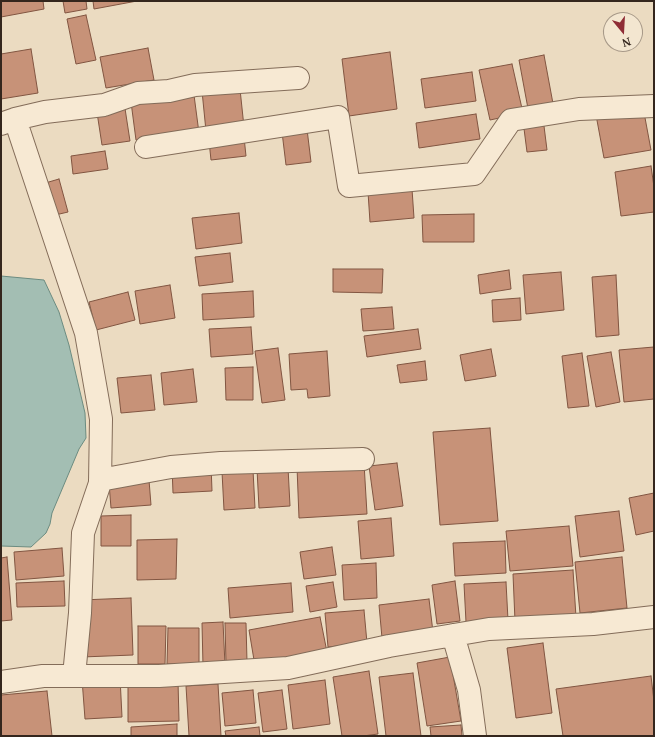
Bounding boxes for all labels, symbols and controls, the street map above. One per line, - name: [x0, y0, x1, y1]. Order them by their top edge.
- north arrow: [603, 12, 643, 52]
- text: N: [620, 35, 633, 50]

